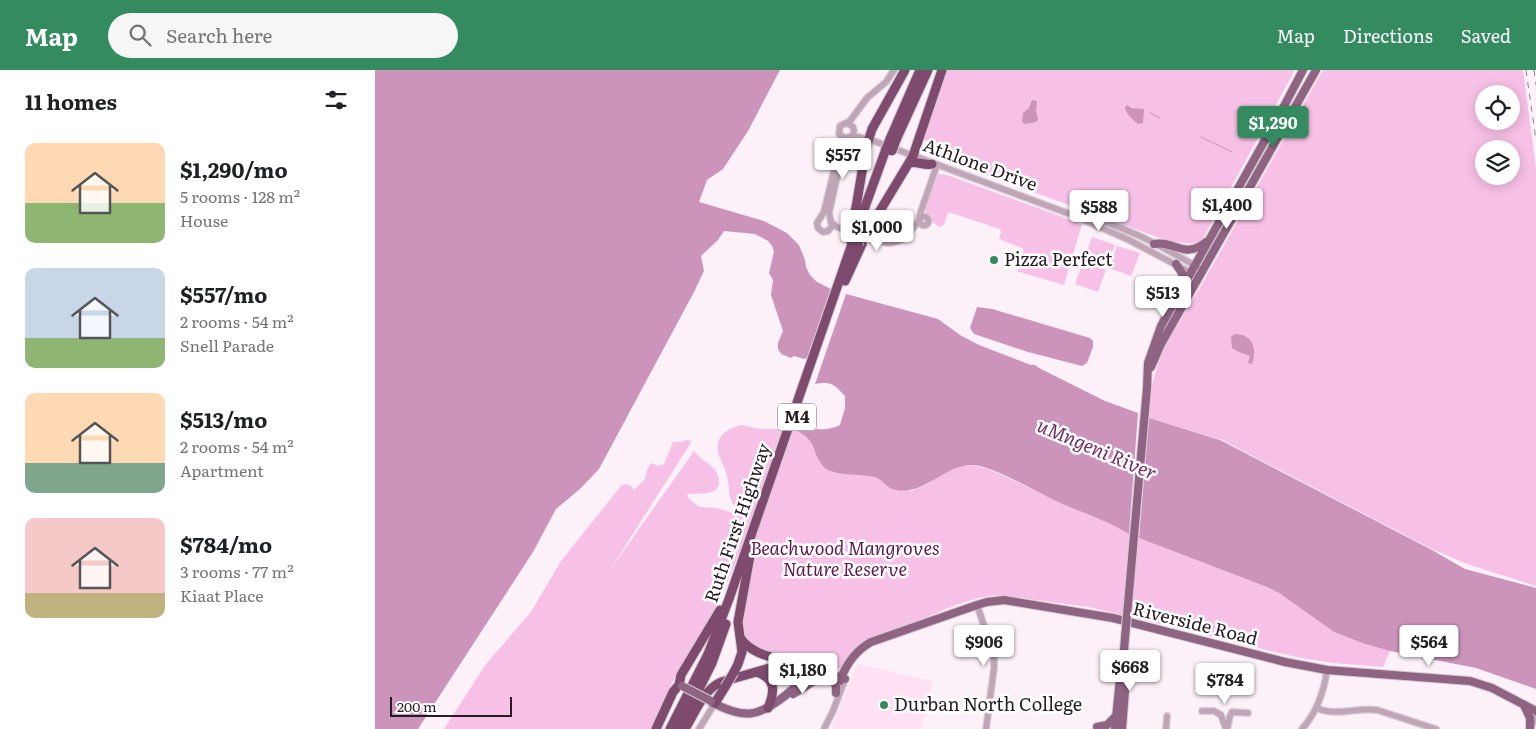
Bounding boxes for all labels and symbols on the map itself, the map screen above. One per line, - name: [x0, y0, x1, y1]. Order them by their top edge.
- pin: $1,290: [1232, 106, 1314, 148]
- street label: Athlone Drive: [920, 130, 1041, 197]
- pin: $557: [813, 138, 873, 180]
- pin: $1,400: [1186, 188, 1268, 230]
- pin: $588: [1069, 190, 1129, 232]
- pin: $1,000: [836, 210, 918, 252]
- place label: Pizza Perfect: [1004, 245, 1113, 272]
- marker: Pizza Perfect: [988, 254, 1000, 266]
- pin: $513: [1133, 276, 1193, 318]
- road number: M4: [778, 404, 816, 431]
- water label: uMngeni River: [1033, 410, 1162, 486]
- street label: Ruth First Highway: [697, 439, 777, 606]
- park label: Beachwood Mangroves Nature Reserve: [750, 534, 940, 582]
- street label: Riverside Road: [1130, 594, 1261, 651]
- pin: $906: [954, 624, 1014, 667]
- pin: $564: [1399, 624, 1459, 667]
- pin: $668: [1100, 650, 1160, 692]
- pin: $1,180: [762, 652, 844, 695]
- pin: $784: [1195, 662, 1255, 705]
- place label: Durban North College: [894, 690, 1082, 717]
- scale bar: [390, 694, 513, 717]
- marker: Durban North College: [878, 699, 890, 711]

